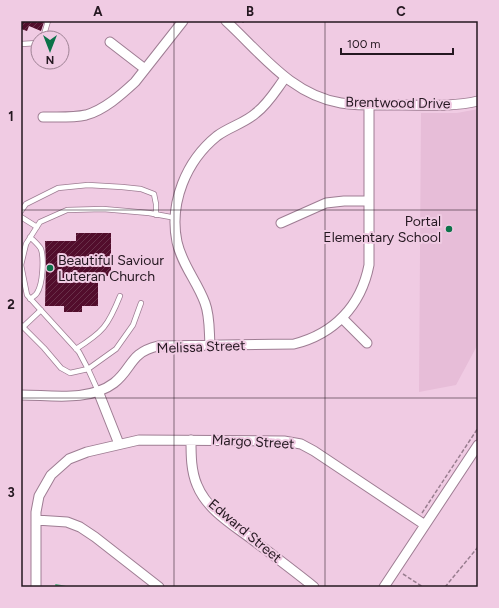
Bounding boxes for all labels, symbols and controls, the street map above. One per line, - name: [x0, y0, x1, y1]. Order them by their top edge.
- text: A: [93, 4, 103, 19]
- text: B: [246, 4, 254, 19]
- text: C: [396, 4, 406, 19]
- north arrow: [30, 30, 70, 70]
- scale bar: [341, 30, 453, 56]
- text: 100 m: [347, 37, 381, 51]
- text: N: [46, 53, 54, 66]
- street label: Brentwood Drive: [345, 94, 451, 112]
- text: 1: [8, 109, 14, 124]
- place label: Portal Elementary School: [323, 213, 441, 246]
- marker: Portal Elementary School: [444, 224, 454, 234]
- place label: Beautiful Saviour Luteran Church: [58, 252, 164, 285]
- marker: Beautiful Saviour Luteran Church: [45, 263, 55, 273]
- text: 2: [7, 297, 15, 312]
- street label: Melissa Street: [156, 337, 246, 357]
- street label: Margo Street: [211, 431, 295, 453]
- text: 3: [7, 485, 15, 500]
- street label: Edward Street: [205, 496, 285, 566]

